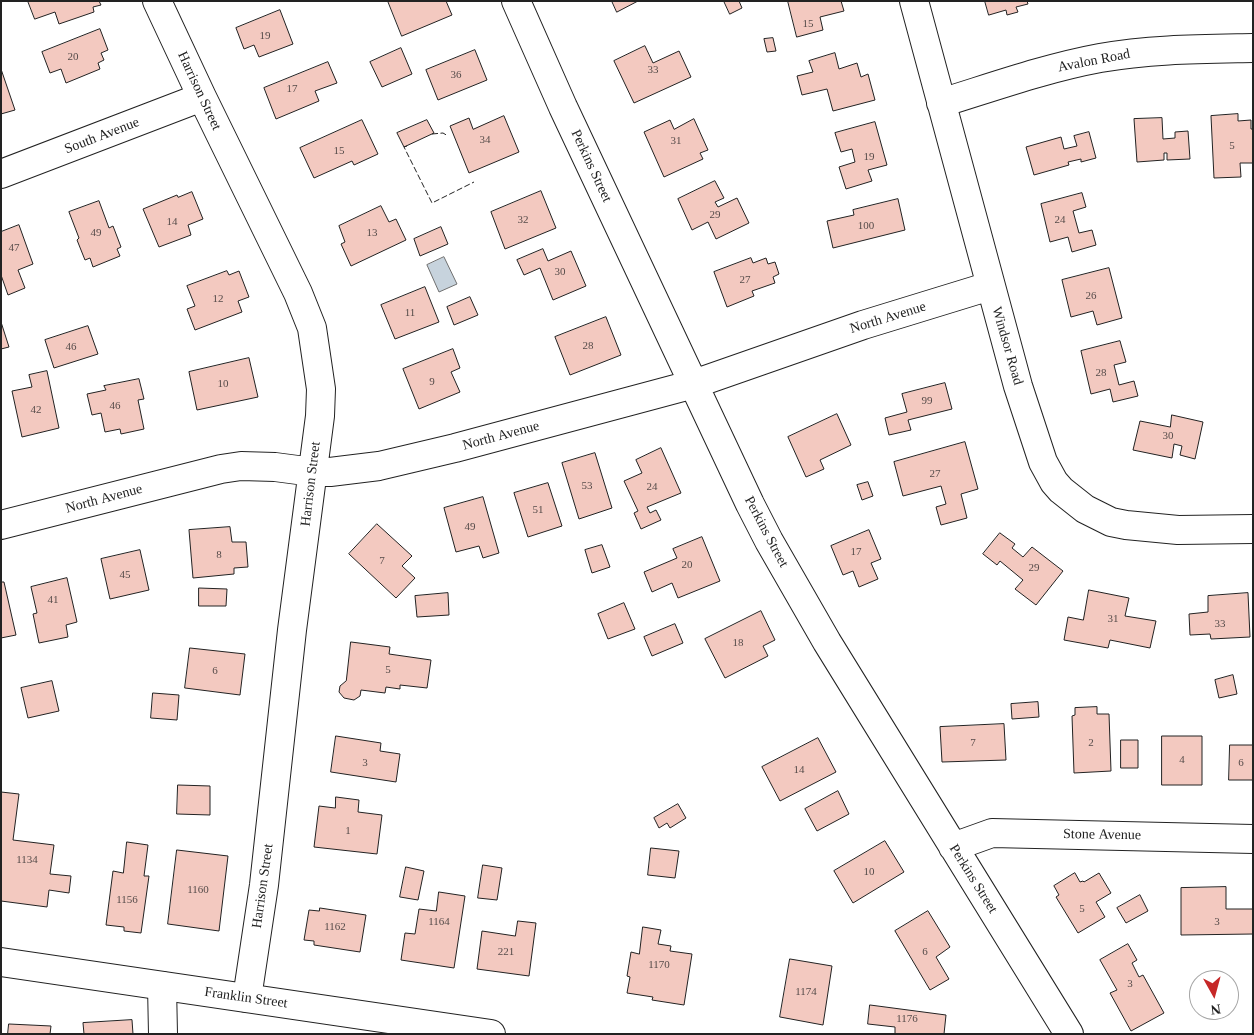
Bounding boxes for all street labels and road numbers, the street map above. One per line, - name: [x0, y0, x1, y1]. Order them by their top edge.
- street label: Avalon Road: [1056, 46, 1132, 76]
- street label: Harrison Street: [173, 49, 225, 133]
- street label: South Avenue: [62, 114, 142, 158]
- street label: Perkins Street: [567, 127, 615, 205]
- street label: North Avenue: [848, 298, 928, 338]
- street label: Windsor Road: [988, 305, 1026, 387]
- street label: North Avenue: [461, 418, 541, 454]
- street label: Harrison Street: [297, 441, 325, 527]
- street label: North Avenue: [64, 481, 144, 517]
- street label: Perkins Street: [740, 494, 792, 570]
- street label: Stone Avenue: [1063, 826, 1141, 844]
- street label: Perkins Street: [945, 841, 1001, 917]
- street label: Harrison Street: [249, 843, 277, 929]
- street label: Franklin Street: [203, 984, 289, 1012]

